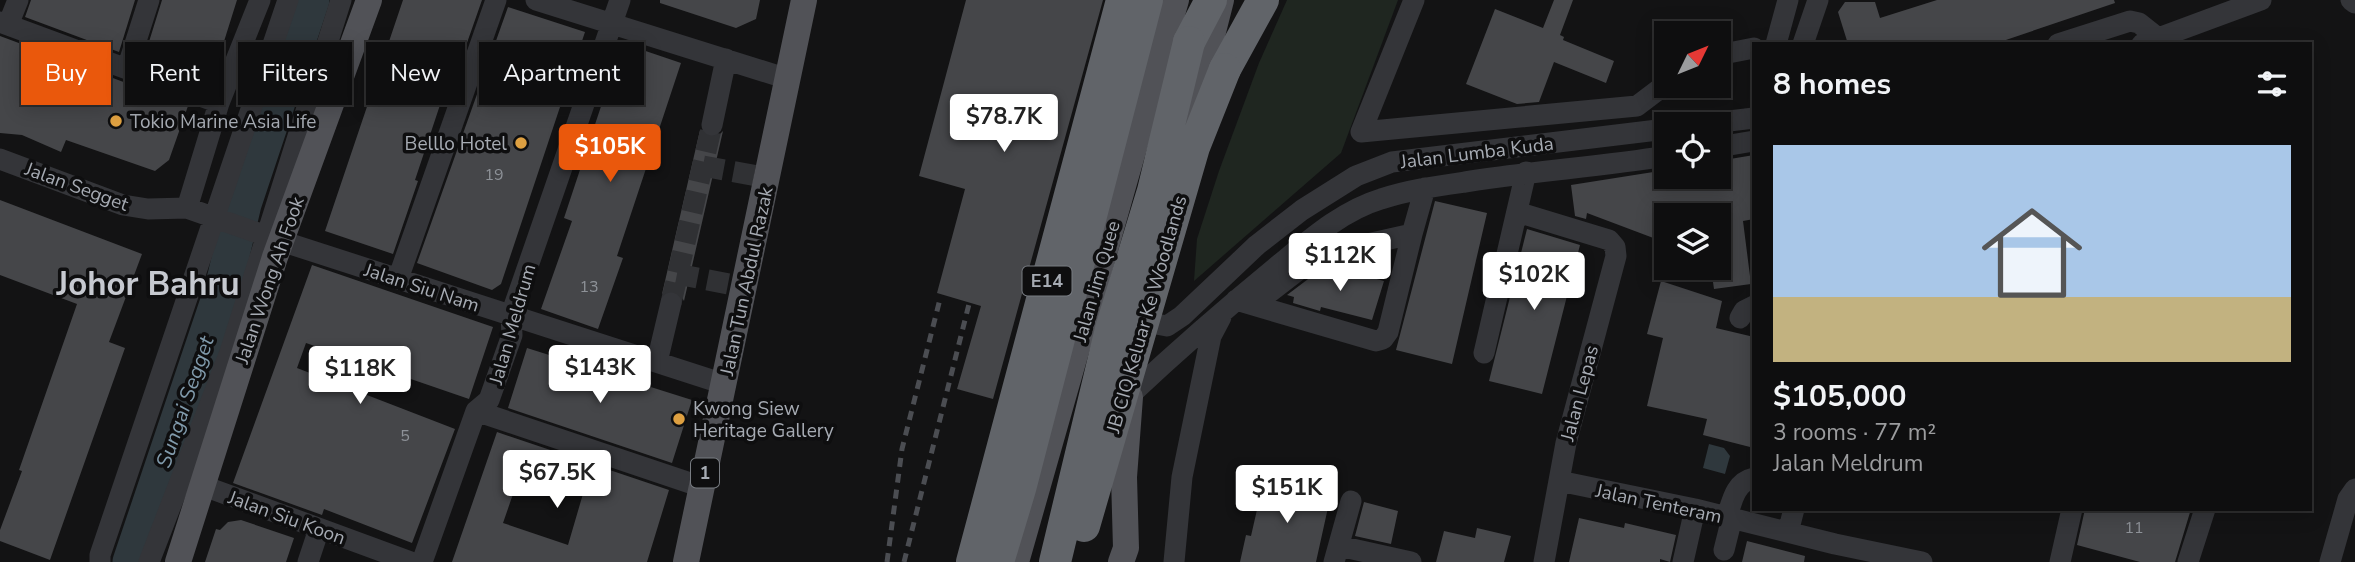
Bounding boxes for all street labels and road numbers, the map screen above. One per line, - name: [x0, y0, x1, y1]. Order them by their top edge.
- street label: Jalan Lumba Kuda: [1398, 131, 1555, 175]
- street label: Jalan Segget: [20, 156, 132, 218]
- street label: Jalan Tun Abdul Razak: [714, 184, 780, 379]
- street label: JB CIQ Keluar Ke Woodlands: [1100, 192, 1193, 437]
- street label: Jalan Wong Ah Fook: [229, 193, 311, 368]
- street label: Jalan Jim Quee: [1067, 218, 1127, 346]
- street label: Jalan Siu Nam: [360, 257, 483, 319]
- street label: Jalan Meldrum: [483, 261, 543, 389]
- road number: E14: [1023, 267, 1072, 296]
- street label: Jalan Lepas: [1554, 342, 1605, 445]
- road number: 1: [691, 458, 719, 488]
- street label: Jalan Tenteram: [1592, 478, 1724, 530]
- street label: Jalan Siu Koon: [224, 484, 349, 551]

